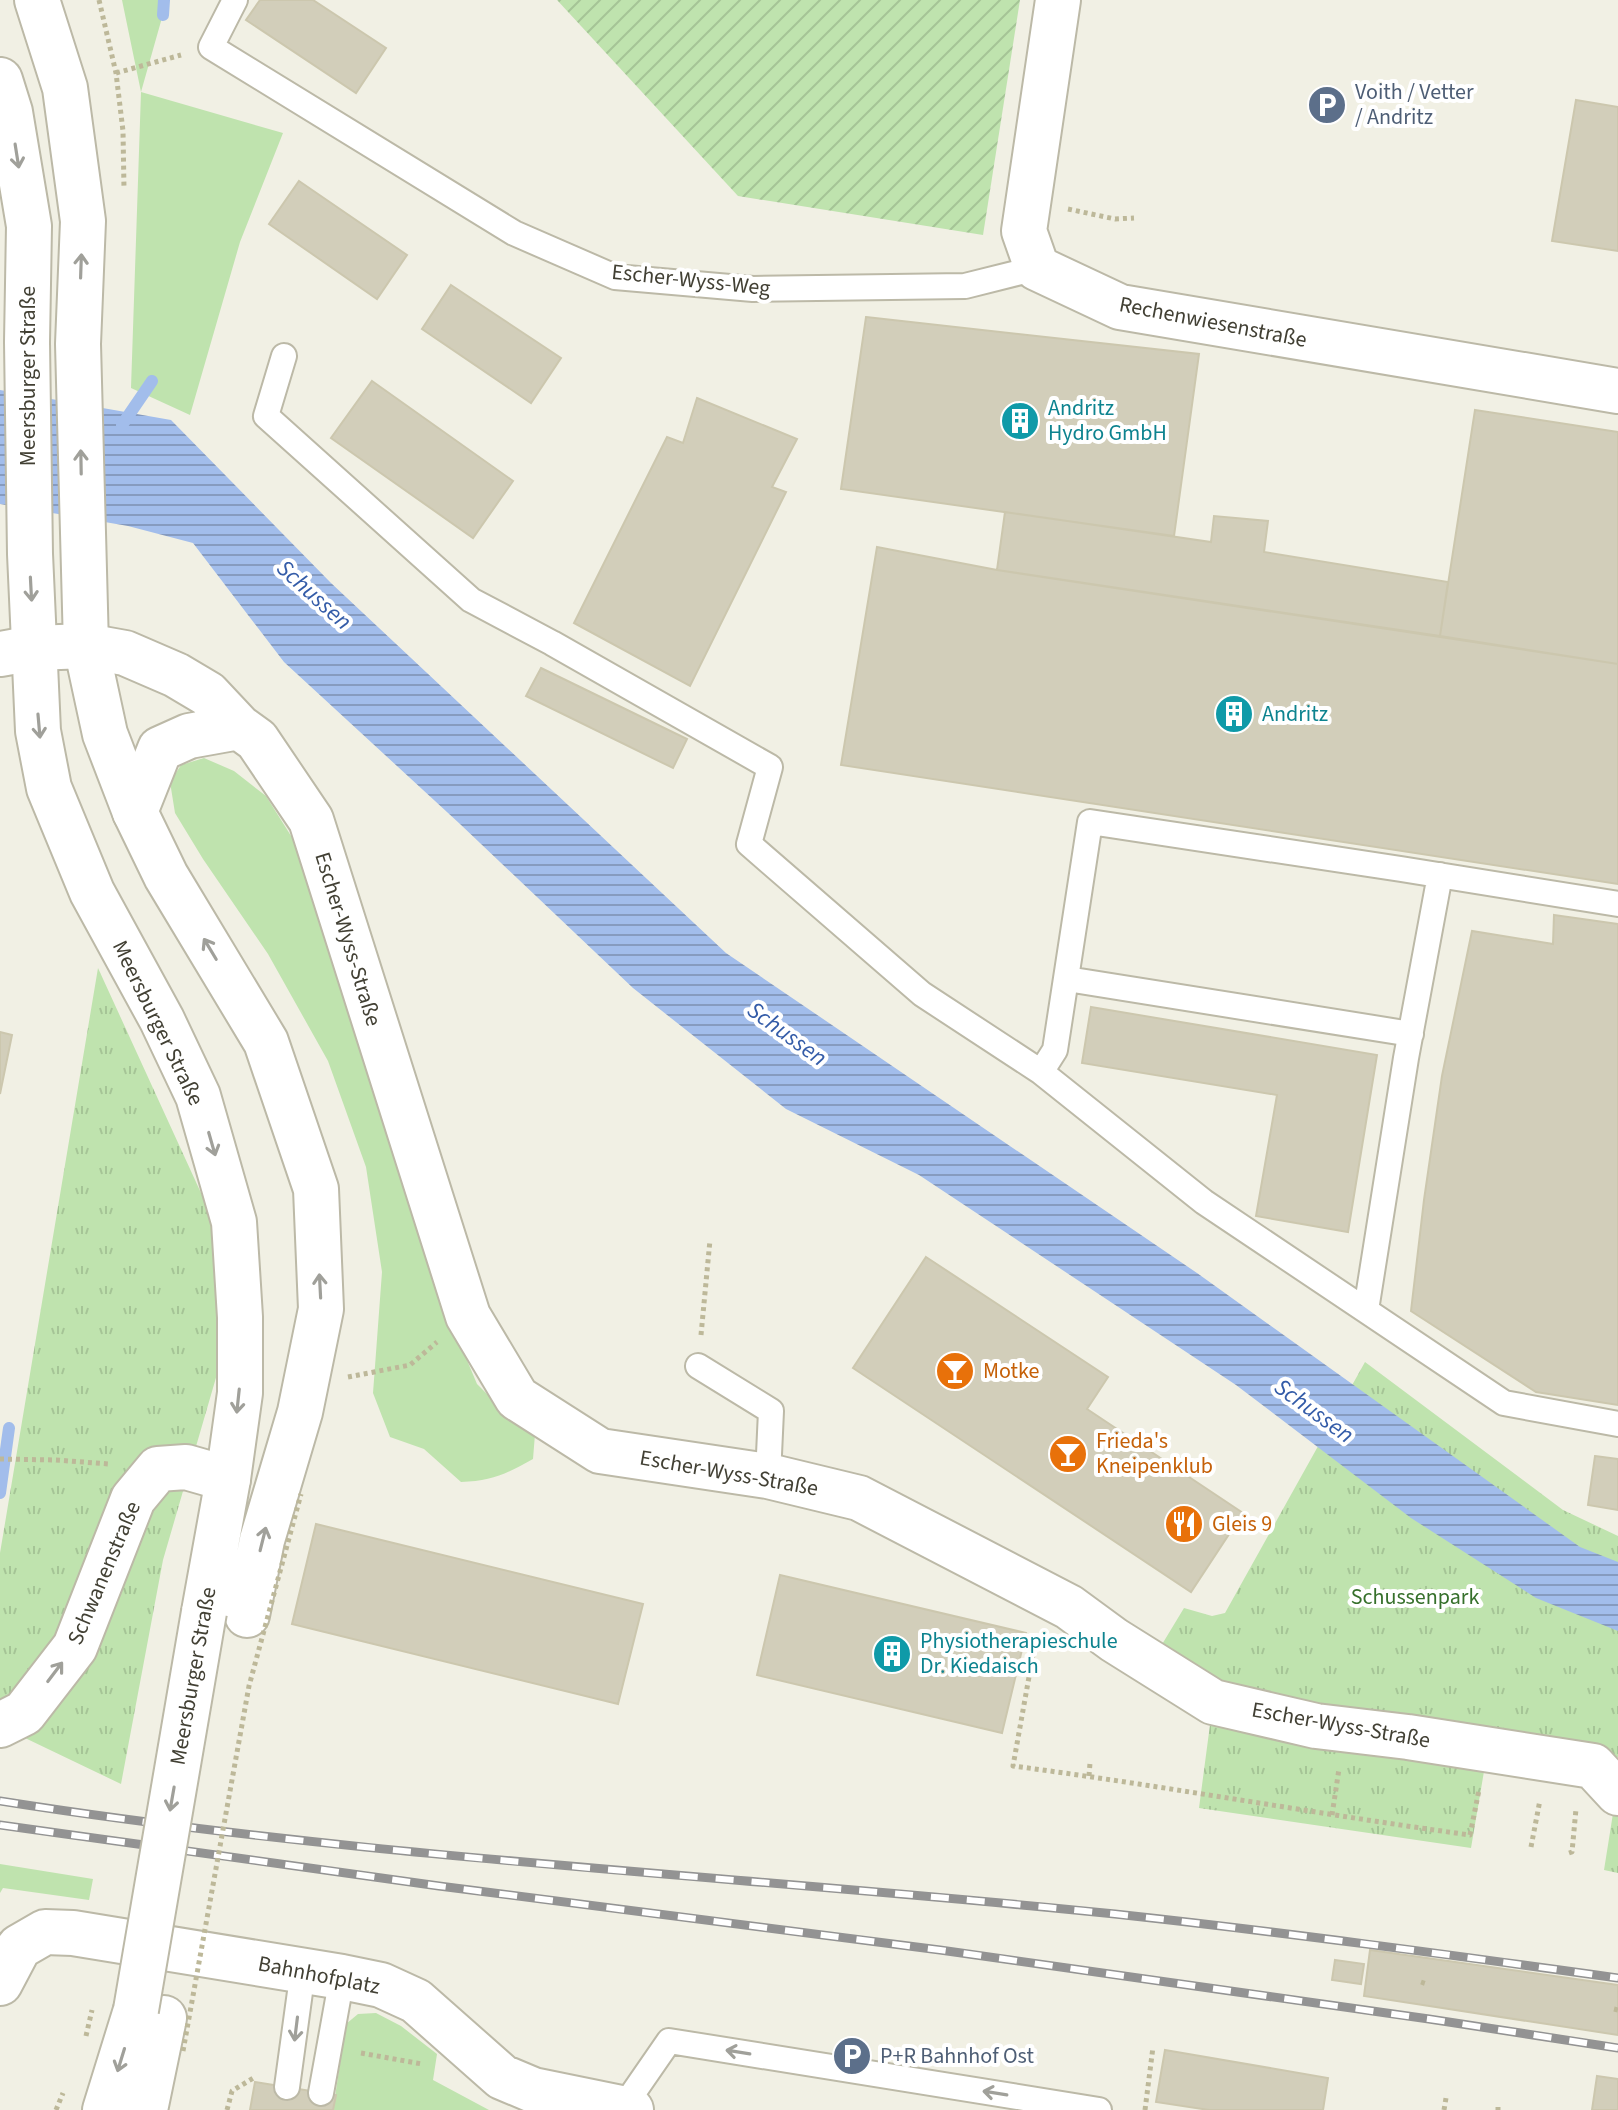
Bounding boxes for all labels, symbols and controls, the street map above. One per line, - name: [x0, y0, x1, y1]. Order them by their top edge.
- place label: Voith / Vetter / Andritz: [1355, 76, 1474, 133]
- parking icon: Voith / Vetter / Andritz: [1306, 84, 1348, 126]
- one-way arrow: [11, 142, 26, 168]
- one-way arrow: [74, 253, 89, 280]
- street label: Escher-Wyss-Weg: [610, 256, 772, 304]
- street label: Meersburger Straße: [12, 286, 44, 466]
- street label: Rechenwiesenstraße: [1116, 288, 1310, 356]
- place label: Andritz Hydro GmbH: [1048, 392, 1167, 449]
- building icon: Andritz Hydro GmbH: [999, 400, 1041, 442]
- one-way arrow: [73, 449, 88, 476]
- water label: Schussen: [268, 552, 360, 638]
- one-way arrow: [24, 576, 39, 602]
- building icon: Andritz: [1213, 693, 1255, 735]
- place label: Andritz: [1262, 698, 1328, 730]
- one-way arrow: [31, 712, 46, 738]
- street label: Escher-Wyss-Straße: [306, 848, 390, 1030]
- street label: Meersburger Straße: [104, 935, 212, 1111]
- one-way arrow: [202, 938, 218, 961]
- water label: Schussen: [740, 993, 834, 1075]
- one-way arrow: [205, 1131, 220, 1157]
- one-way arrow: [312, 1273, 327, 1300]
- bar icon: Motke: [934, 1350, 976, 1392]
- place label: Motke: [983, 1355, 1039, 1387]
- water label: Schussen: [1267, 1370, 1361, 1452]
- one-way arrow: [231, 1387, 246, 1414]
- place label: Frieda's Kneipenklub: [1096, 1425, 1213, 1482]
- bar icon: Frieda's Kneipenklub: [1047, 1433, 1089, 1475]
- street label: Escher-Wyss-Straße: [637, 1442, 821, 1504]
- street label: Schwanenstraße: [59, 1496, 149, 1650]
- restaurant icon: Gleis 9: [1163, 1503, 1205, 1545]
- place label: Gleis 9: [1212, 1508, 1272, 1540]
- one-way arrow: [257, 1527, 272, 1552]
- park label: Schussenpark: [1351, 1581, 1479, 1613]
- street label: Meersburger Straße: [162, 1584, 224, 1768]
- place label: Physiotherapieschule Dr. Kiedaisch: [920, 1625, 1118, 1682]
- building icon: Physiotherapieschule Dr. Kiedaisch: [871, 1633, 913, 1675]
- one-way arrow: [46, 1662, 63, 1683]
- street label: Escher-Wyss-Straße: [1249, 1694, 1433, 1756]
- one-way arrow: [164, 1786, 179, 1811]
- street label: Bahnhofplatz: [255, 1947, 383, 2003]
- one-way arrow: [288, 2016, 303, 2041]
- parking icon: P+R Bahnhof Ost: [831, 2035, 873, 2077]
- place label: P+R Bahnhof Ost: [880, 2040, 1034, 2072]
- one-way arrow: [726, 2044, 751, 2059]
- one-way arrow: [113, 2046, 128, 2072]
- one-way arrow: [982, 2085, 1008, 2100]

